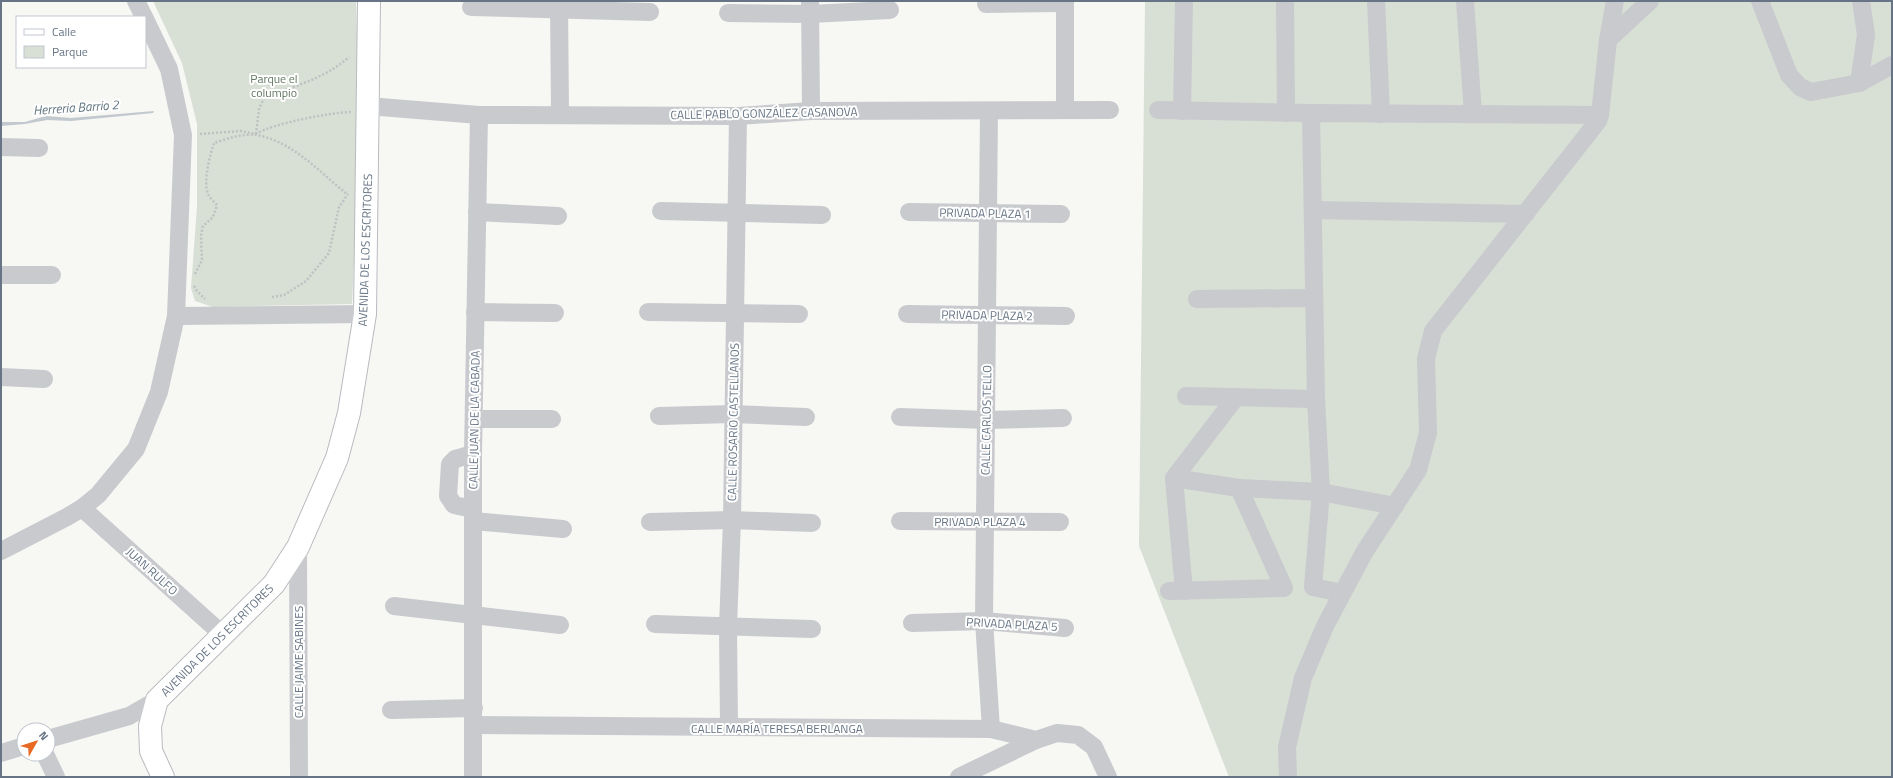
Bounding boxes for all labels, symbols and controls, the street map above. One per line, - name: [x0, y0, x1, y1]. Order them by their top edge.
- legend: [16, 16, 146, 68]
- text: Calle: [52, 22, 76, 41]
- text: Parque: [52, 42, 88, 61]
- park label: Parque el columpio: [250, 69, 298, 102]
- water label: Herreria Barrio 2: [33, 94, 120, 120]
- street label: CALLE PABLO GONZÁLEZ CASANOVA: [670, 102, 858, 124]
- street label: AVENIDA DE LOS ESCRITORES: [353, 173, 377, 327]
- street label: PRIVADA PLAZA 1: [939, 203, 1031, 223]
- street label: PRIVADA PLAZA 2: [941, 305, 1033, 325]
- street label: CALLE ROSARIO CASTELLANOS: [722, 343, 744, 501]
- street label: CALLE JUAN DE LA CABADA: [463, 350, 485, 490]
- street label: CALLE CARLOS TELLO: [976, 365, 996, 475]
- street label: PRIVADA PLAZA 4: [934, 512, 1026, 531]
- street label: JUAN RULFO: [122, 543, 182, 600]
- street label: AVENIDA DE LOS ESCRITORES: [156, 579, 278, 701]
- street label: CALLE JAIME SABINES: [289, 606, 308, 718]
- street label: PRIVADA PLAZA 5: [966, 612, 1059, 636]
- street label: CALLE MARÍA TERESA BERLANGA: [691, 719, 863, 738]
- north arrow: [16, 722, 56, 762]
- text: N: [35, 728, 52, 744]

